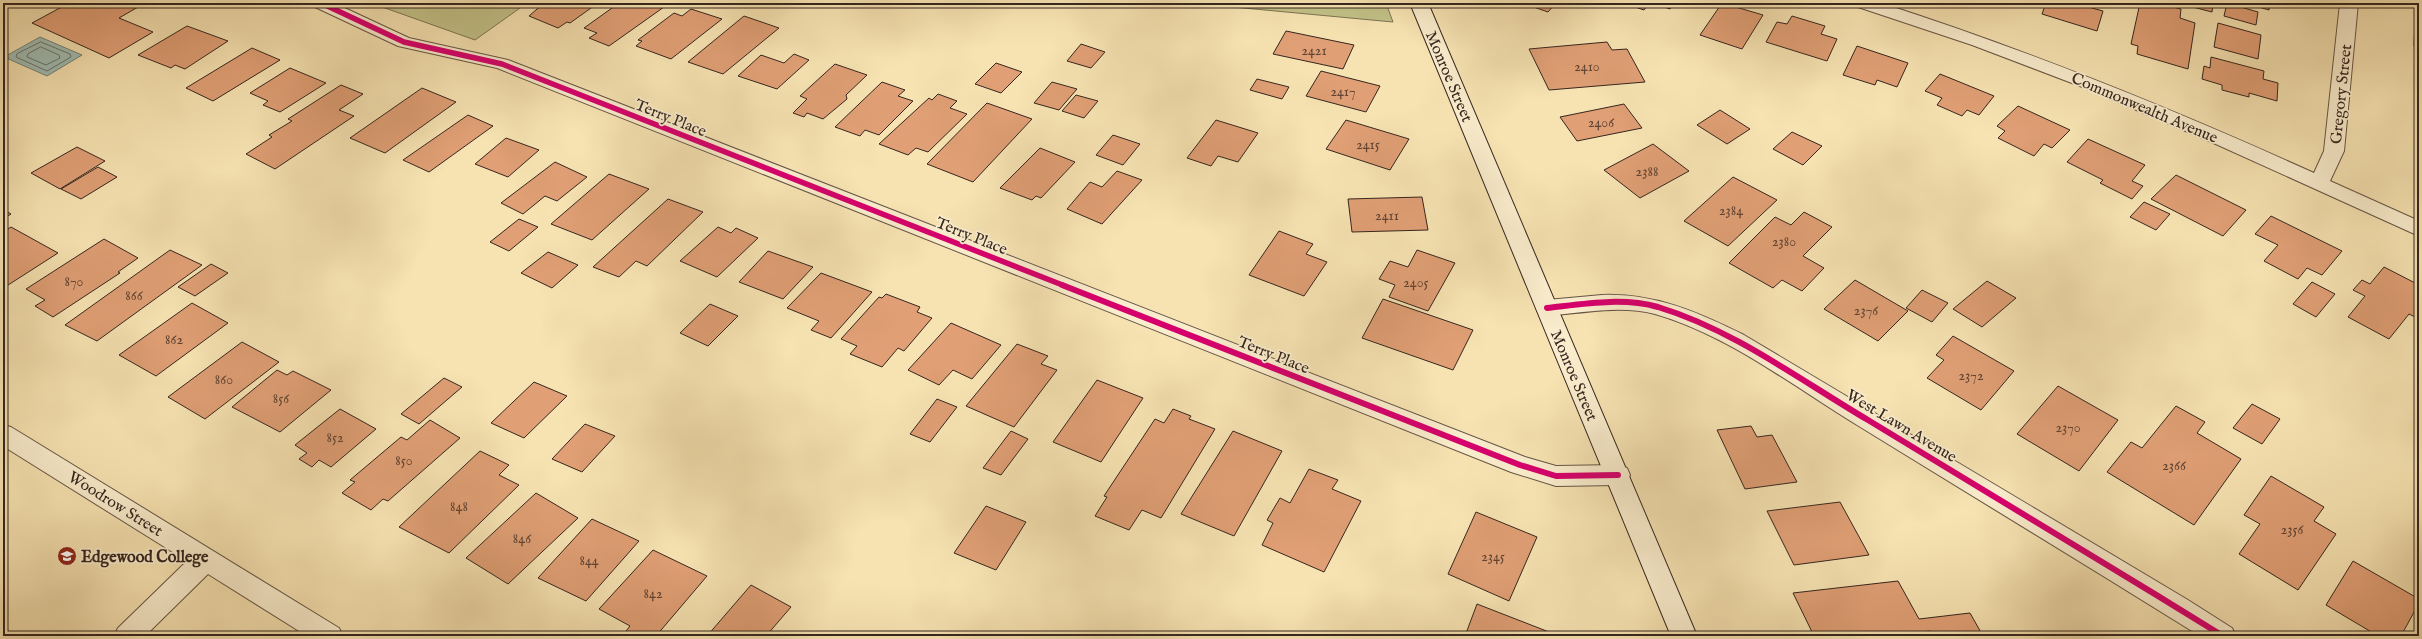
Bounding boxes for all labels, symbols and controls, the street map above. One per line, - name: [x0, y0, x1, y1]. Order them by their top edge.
- street label: Monroe Street: [1420, 28, 1477, 126]
- house number: 2421: [1301, 42, 1327, 60]
- street label: Gregory Street: [2327, 43, 2357, 145]
- house number: 2410: [1574, 58, 1600, 76]
- street label: Commonwealth Avenue: [2068, 69, 2220, 149]
- house number: 2417: [1330, 83, 1356, 101]
- street label: Terry Place: [632, 95, 709, 142]
- house number: 2406: [1588, 114, 1615, 132]
- house number: 2415: [1356, 136, 1380, 154]
- house number: 2388: [1636, 163, 1658, 181]
- house number: 2384: [1719, 202, 1743, 220]
- house number: 2411: [1375, 207, 1399, 225]
- street label: Terry Place: [933, 213, 1010, 260]
- house number: 2380: [1772, 233, 1796, 251]
- house number: 870: [65, 273, 84, 291]
- house number: 2405: [1403, 274, 1429, 292]
- house number: 866: [125, 287, 144, 305]
- house number: 2376: [1854, 302, 1879, 320]
- street label: Monroe Street: [1545, 327, 1602, 425]
- house number: 862: [165, 331, 183, 349]
- street label: Terry Place: [1235, 332, 1312, 379]
- house number: 2372: [1959, 367, 1984, 385]
- house number: 860: [215, 371, 233, 389]
- street label: West Lawn Avenue: [1842, 386, 1960, 468]
- house number: 856: [273, 390, 290, 408]
- house number: 2370: [2055, 419, 2081, 437]
- house number: 852: [326, 429, 344, 447]
- house number: 850: [395, 452, 413, 470]
- house number: 2366: [2162, 457, 2187, 475]
- street label: Woodrow Street: [64, 468, 167, 542]
- house number: 848: [450, 498, 468, 516]
- house number: 2356: [2281, 521, 2304, 539]
- house number: 846: [513, 530, 532, 548]
- school or university icon: Edgewood College: [56, 545, 78, 567]
- place label: Edgewood College: [81, 548, 209, 568]
- house number: 2345: [1481, 548, 1505, 566]
- house number: 844: [579, 552, 599, 570]
- house number: 842: [644, 585, 663, 603]

